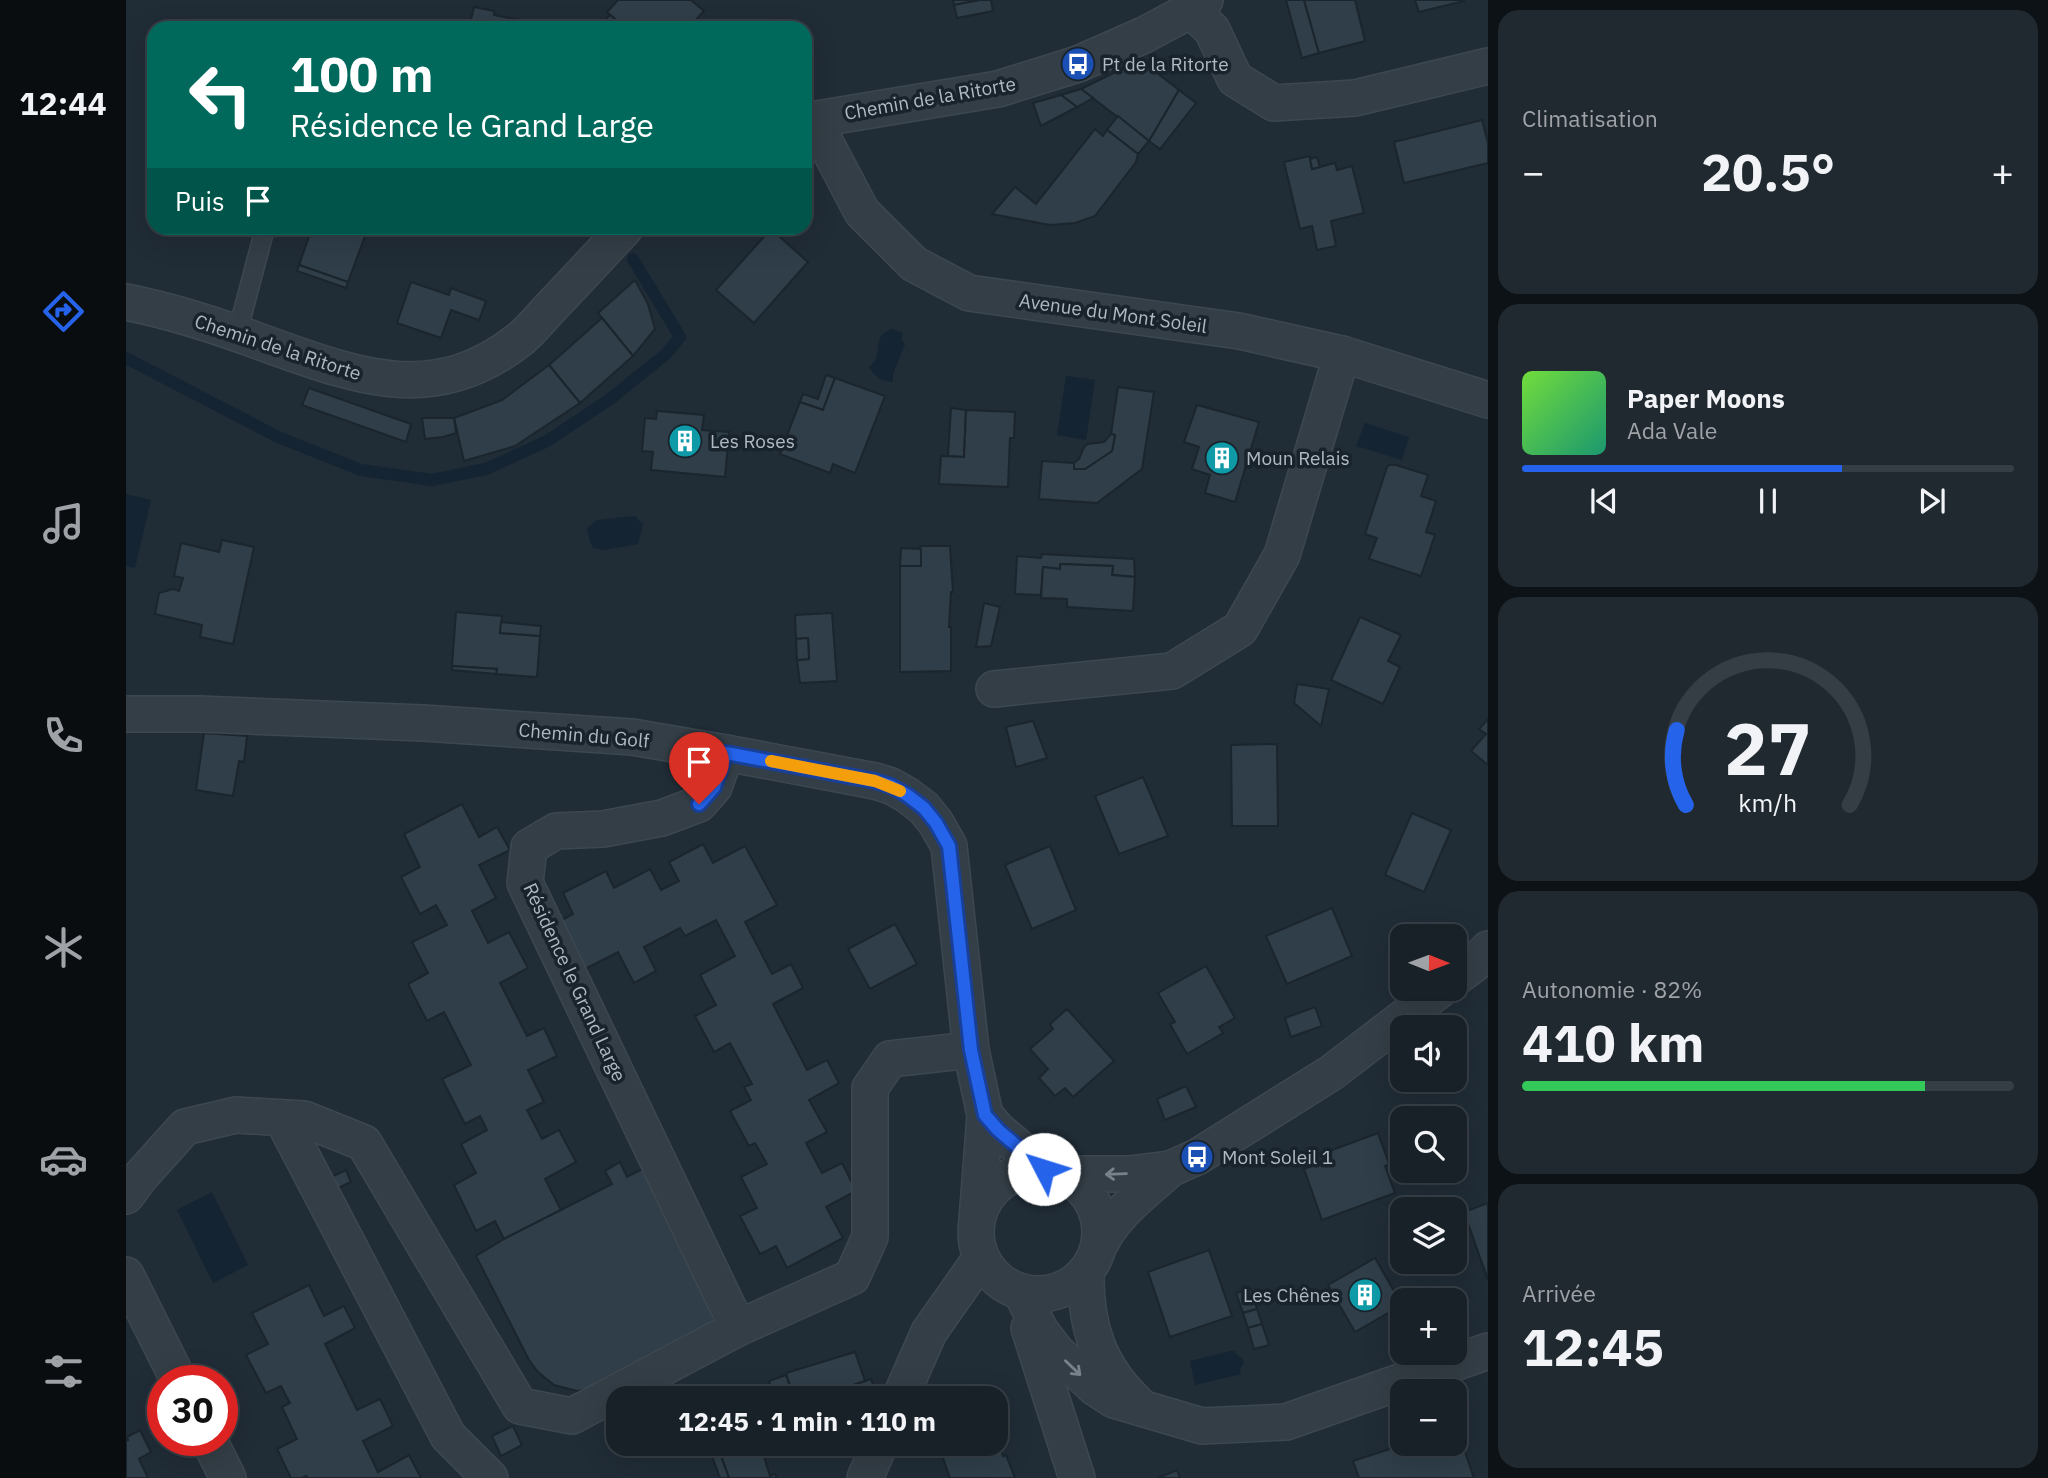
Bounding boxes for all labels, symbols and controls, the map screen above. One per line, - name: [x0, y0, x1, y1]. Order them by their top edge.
- text: 100 m: [290, 42, 434, 105]
- bus stop icon: Pt de la Ritorte: [1059, 45, 1097, 83]
- icon: left: [175, 49, 266, 140]
- place label: Pt de la Ritorte: [1102, 52, 1229, 76]
- street label: Chemin de la Ritorte: [842, 71, 1018, 125]
- text: 12:44: [19, 82, 107, 124]
- text: Climatisation: [1522, 103, 1658, 133]
- text: Résidence le Grand Large: [290, 104, 654, 146]
- text: 20.5°: [1701, 138, 1835, 205]
- text: −: [1522, 147, 1545, 196]
- text: +: [1991, 147, 2014, 196]
- icon: arrive: [239, 182, 277, 220]
- text: Puis: [175, 184, 225, 218]
- icon: directions: [39, 287, 88, 336]
- street label: Avenue du Mont Soleil: [1018, 288, 1208, 338]
- street label: Chemin de la Ritorte: [192, 309, 364, 385]
- text: Paper Moons: [1627, 381, 1785, 415]
- text: Ada Vale: [1627, 415, 1717, 445]
- building icon: Les Roses: [666, 422, 704, 460]
- place label: Les Roses: [710, 429, 795, 453]
- building icon: Moun Relais: [1203, 439, 1241, 477]
- place label: Moun Relais: [1246, 446, 1350, 470]
- icon: previous: [1585, 482, 1623, 520]
- icon: pause: [1749, 482, 1787, 520]
- icon: next: [1913, 482, 1951, 520]
- icon: music: [39, 499, 88, 548]
- text: 27: [1724, 700, 1812, 795]
- icon: phone: [39, 711, 88, 760]
- street label: Chemin du Golf: [518, 717, 650, 753]
- pin: [669, 732, 729, 804]
- icon: arrive: [680, 743, 718, 781]
- text: km/h: [1739, 786, 1797, 819]
- street label: Résidence le Grand Large: [518, 879, 632, 1085]
- icon: climate: [39, 923, 88, 972]
- north arrow: [1390, 924, 1466, 1001]
- map controls: [1390, 924, 1467, 1456]
- text: Autonomie · 82%: [1522, 974, 1702, 1004]
- text: 410 km: [1522, 1009, 1704, 1076]
- button: sound: [1390, 1015, 1467, 1092]
- button: search: [1390, 1106, 1467, 1183]
- position arrow: [1007, 1132, 1081, 1206]
- icon: car: [39, 1135, 88, 1184]
- bus stop icon: Mont Soleil 1: [1178, 1138, 1216, 1176]
- place label: Mont Soleil 1: [1222, 1145, 1333, 1169]
- one-way arrow: [1105, 1167, 1128, 1181]
- button: layers: [1390, 1197, 1467, 1274]
- building icon: Les Chênes: [1346, 1276, 1384, 1314]
- text: Arrivée: [1522, 1278, 1596, 1308]
- place label: Les Chênes: [1243, 1283, 1340, 1307]
- button: +: [1390, 1288, 1467, 1365]
- text: 12:45: [1522, 1313, 1664, 1380]
- icon: filters: [39, 1347, 88, 1396]
- one-way arrow: [1064, 1359, 1081, 1376]
- speed limit sign: 30: [147, 1365, 238, 1456]
- button: −: [1390, 1379, 1467, 1456]
- text: 12:45 · 1 min · 110 m: [678, 1404, 936, 1438]

